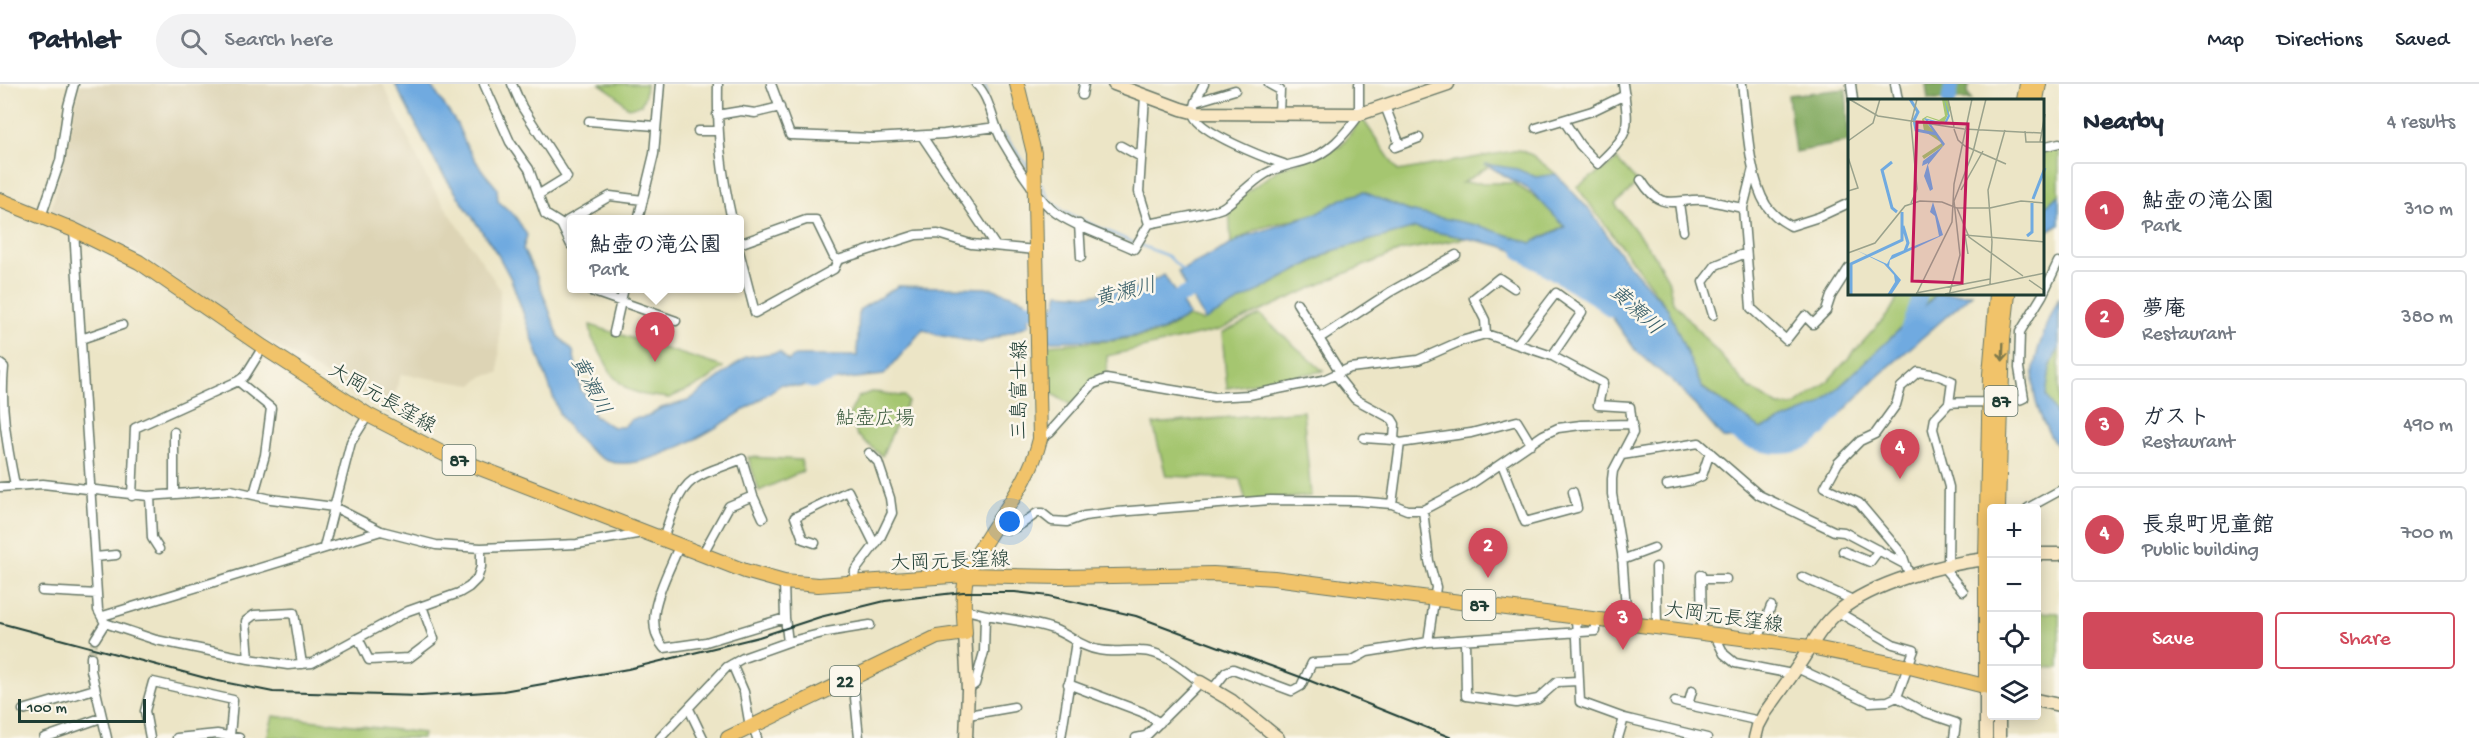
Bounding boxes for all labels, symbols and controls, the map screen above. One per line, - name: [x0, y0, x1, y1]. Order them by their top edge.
- search box: [156, 14, 576, 68]
- text: Pathlet: [30, 25, 120, 58]
- icon: search: [177, 25, 210, 58]
- text: Search here: [225, 28, 333, 54]
- text: Map: [2207, 29, 2244, 54]
- text: Directions: [2277, 29, 2362, 54]
- text: Saved: [2395, 29, 2449, 54]
- inset map: [1848, 99, 2044, 296]
- text: Nearby: [2083, 108, 2164, 139]
- text: 4 results: [2387, 112, 2455, 135]
- text: 鮎壺の滝公園: [2142, 190, 2274, 216]
- text: 1: [2100, 199, 2109, 222]
- text: 310 m: [2404, 199, 2453, 222]
- popup: [567, 215, 744, 293]
- text: Park: [2142, 216, 2180, 239]
- text: 鮎壺の滝公園: [589, 234, 722, 260]
- text: Park: [589, 260, 628, 283]
- water label: 黄瀬川: [1092, 274, 1159, 314]
- water label: 黄瀬川: [1603, 280, 1667, 342]
- text: 夢庵: [2142, 298, 2186, 324]
- text: 2: [2100, 307, 2109, 330]
- text: 380 m: [2401, 307, 2453, 330]
- pin: 1: [636, 312, 674, 362]
- text: Restaurant: [2142, 324, 2235, 347]
- street label: 三島富士線: [1008, 340, 1033, 440]
- one-way arrow: [1997, 342, 2009, 362]
- water label: 黄瀬川: [563, 352, 615, 420]
- street label: 大岡元長窪線: [324, 358, 440, 440]
- road number: 87: [1984, 386, 2018, 416]
- text: ガスト: [2142, 406, 2210, 432]
- park label: 鮎壺広場: [835, 407, 915, 432]
- text: 3: [2099, 415, 2110, 438]
- text: 490 m: [2403, 415, 2453, 438]
- pin: 4: [1880, 430, 1920, 479]
- text: Restaurant: [2142, 432, 2235, 455]
- road number: 87: [442, 445, 476, 475]
- map controls: [1987, 504, 2041, 720]
- button: +: [1987, 504, 2041, 558]
- your location: [995, 507, 1024, 536]
- text: 長泉町児童館: [2142, 514, 2274, 540]
- text: 4: [2100, 523, 2109, 546]
- text: 700 m: [2401, 523, 2453, 546]
- pin: 2: [1468, 528, 1508, 578]
- text: Public building: [2142, 540, 2259, 563]
- street label: 大岡元長窪線: [890, 548, 1010, 577]
- button: −: [1987, 558, 2041, 612]
- road number: 87: [1462, 590, 1496, 620]
- street label: 大岡元長窪線: [1662, 598, 1785, 639]
- pin: 3: [1604, 600, 1642, 650]
- button: locate: [1987, 612, 2041, 666]
- button: Save: [2083, 612, 2263, 669]
- button: Share: [2275, 612, 2455, 669]
- road number: 22: [830, 666, 860, 696]
- button: layers: [1987, 666, 2041, 720]
- scale bar: [18, 696, 146, 724]
- text: 100 m: [27, 700, 67, 719]

